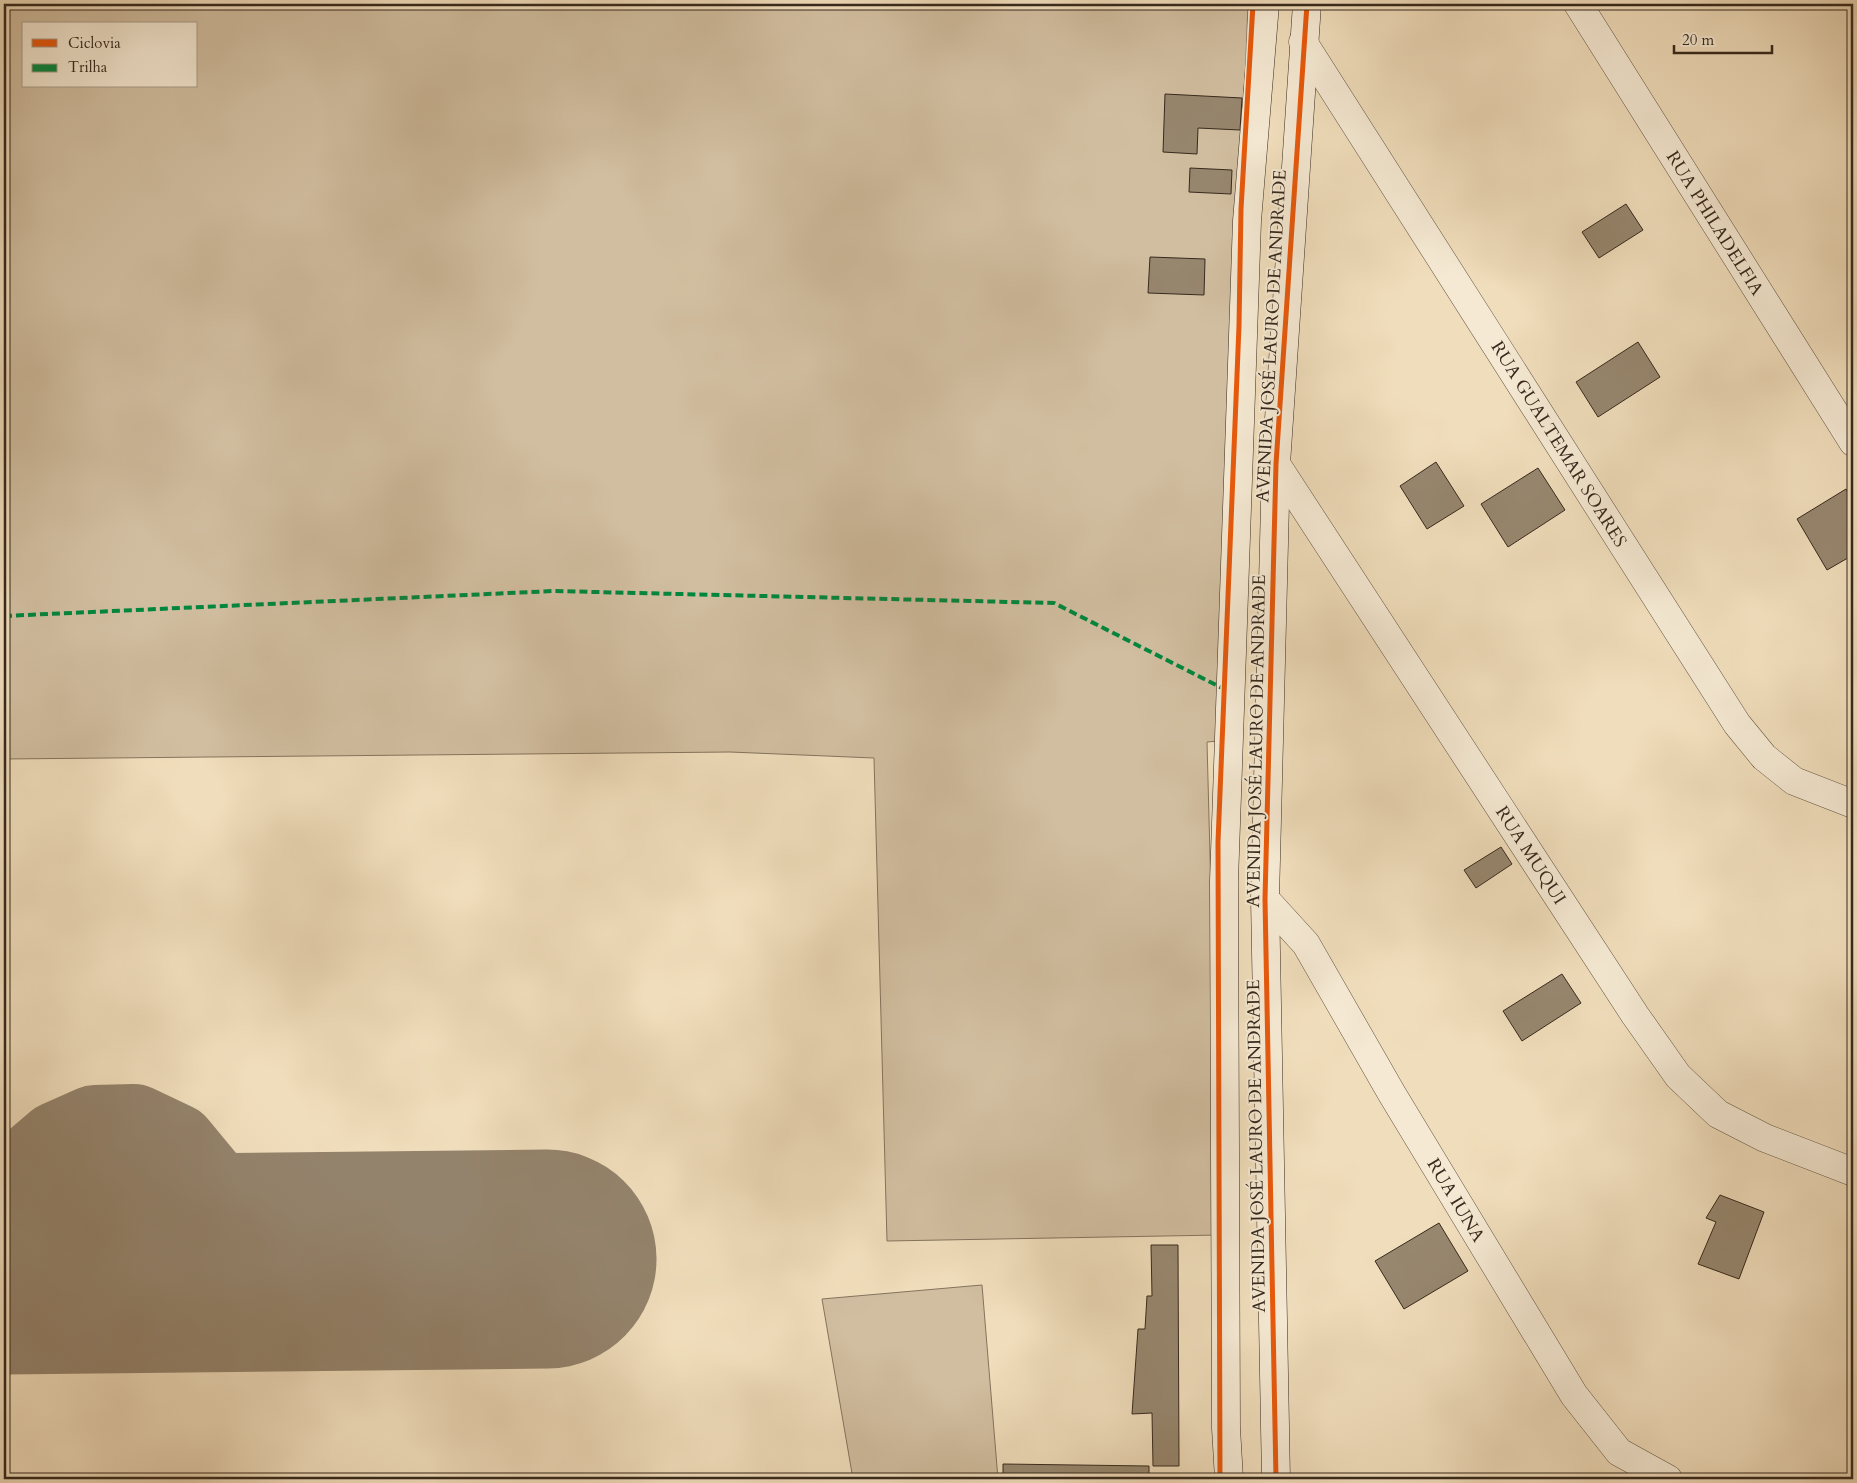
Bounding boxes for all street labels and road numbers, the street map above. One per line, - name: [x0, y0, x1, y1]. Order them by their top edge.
- street label: RUA PHILADELFIA: [1660, 146, 1769, 301]
- street label: AVENIDA JOSÉ LAURO DE ANDRADE: [1250, 169, 1293, 503]
- street label: RUA GUALTEMAR SOARES: [1485, 336, 1632, 552]
- street label: AVENIDA JOSÉ LAURO DE ANDRADE: [1241, 574, 1272, 908]
- street label: RUA MUQUI: [1489, 801, 1572, 909]
- street label: AVENIDA JOSÉ LAURO DE ANDRADE: [1241, 979, 1272, 1313]
- street label: RUA IUNA: [1421, 1154, 1491, 1247]

